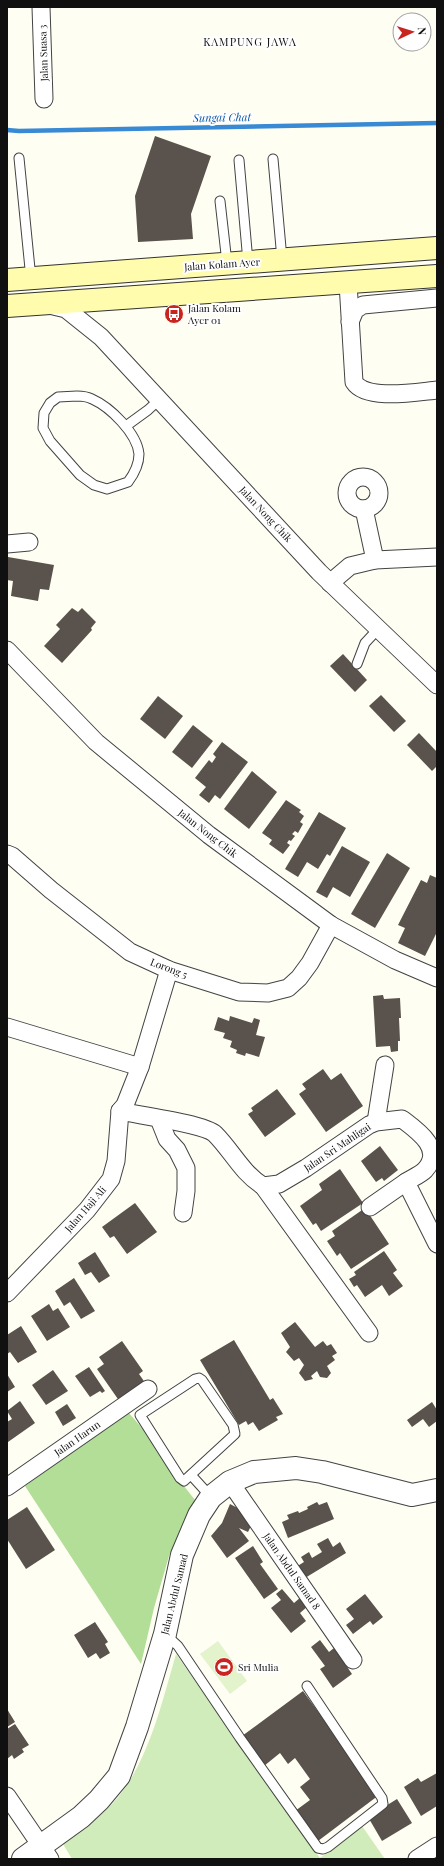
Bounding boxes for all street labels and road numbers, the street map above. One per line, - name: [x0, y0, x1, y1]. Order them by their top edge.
- street label: Jalan Suasa 3: [35, 24, 51, 83]
- street label: Jalan Kolam Ayer: [183, 254, 261, 274]
- street label: Jalan Nong Chik: [236, 482, 296, 545]
- street label: Jalan Nong Chik: [175, 805, 241, 861]
- street label: Lorong 5: [148, 954, 190, 982]
- street label: Jalan Sri Mahligai: [300, 1119, 373, 1175]
- street label: Jalan Haji Ali: [60, 1183, 109, 1236]
- street label: Jalan Harun: [50, 1417, 103, 1460]
- street label: Jalan Abdul Samad 8: [260, 1529, 324, 1612]
- street label: Jalan Abdul Samad: [157, 1552, 191, 1637]

